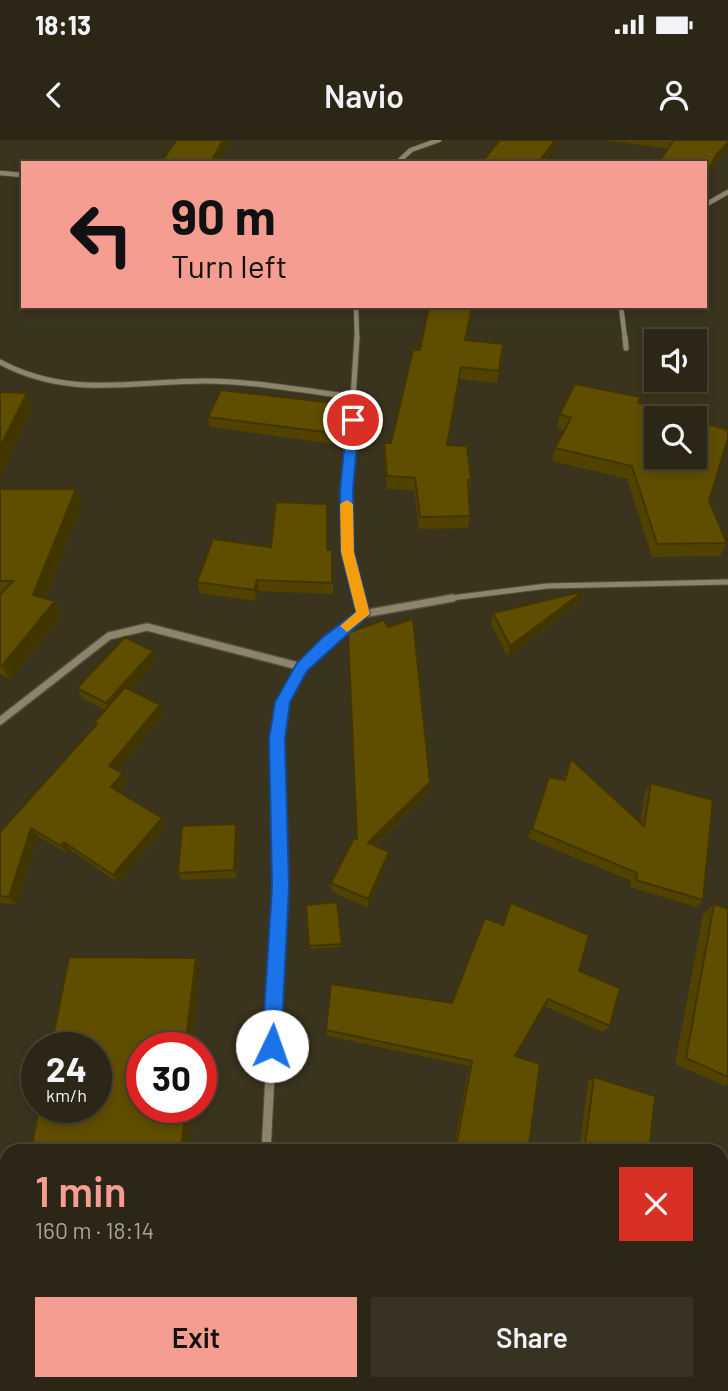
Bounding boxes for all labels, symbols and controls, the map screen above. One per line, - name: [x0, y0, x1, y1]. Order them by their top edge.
- text: 18:13: [35, 9, 91, 40]
- icon: back: [35, 76, 73, 114]
- text: Navio: [324, 76, 404, 114]
- icon: person: [655, 76, 693, 114]
- text: 90 m: [171, 186, 276, 245]
- icon: left: [56, 189, 147, 280]
- text: Turn left: [171, 246, 288, 284]
- map controls: [644, 329, 707, 469]
- button: sound: [644, 329, 707, 392]
- pin: [323, 390, 383, 450]
- icon: arrive: [334, 401, 372, 439]
- button: search: [644, 406, 707, 469]
- position arrow: [235, 1009, 309, 1083]
- speed limit sign: 30: [126, 1032, 217, 1123]
- text: 24: [46, 1047, 87, 1089]
- text: km/h: [46, 1084, 87, 1106]
- text: 1 min: [35, 1165, 127, 1215]
- button: close: [619, 1167, 693, 1241]
- text: 160 m · 18:14: [35, 1216, 154, 1244]
- button: Exit: [35, 1297, 357, 1377]
- button: Share: [371, 1297, 693, 1377]

